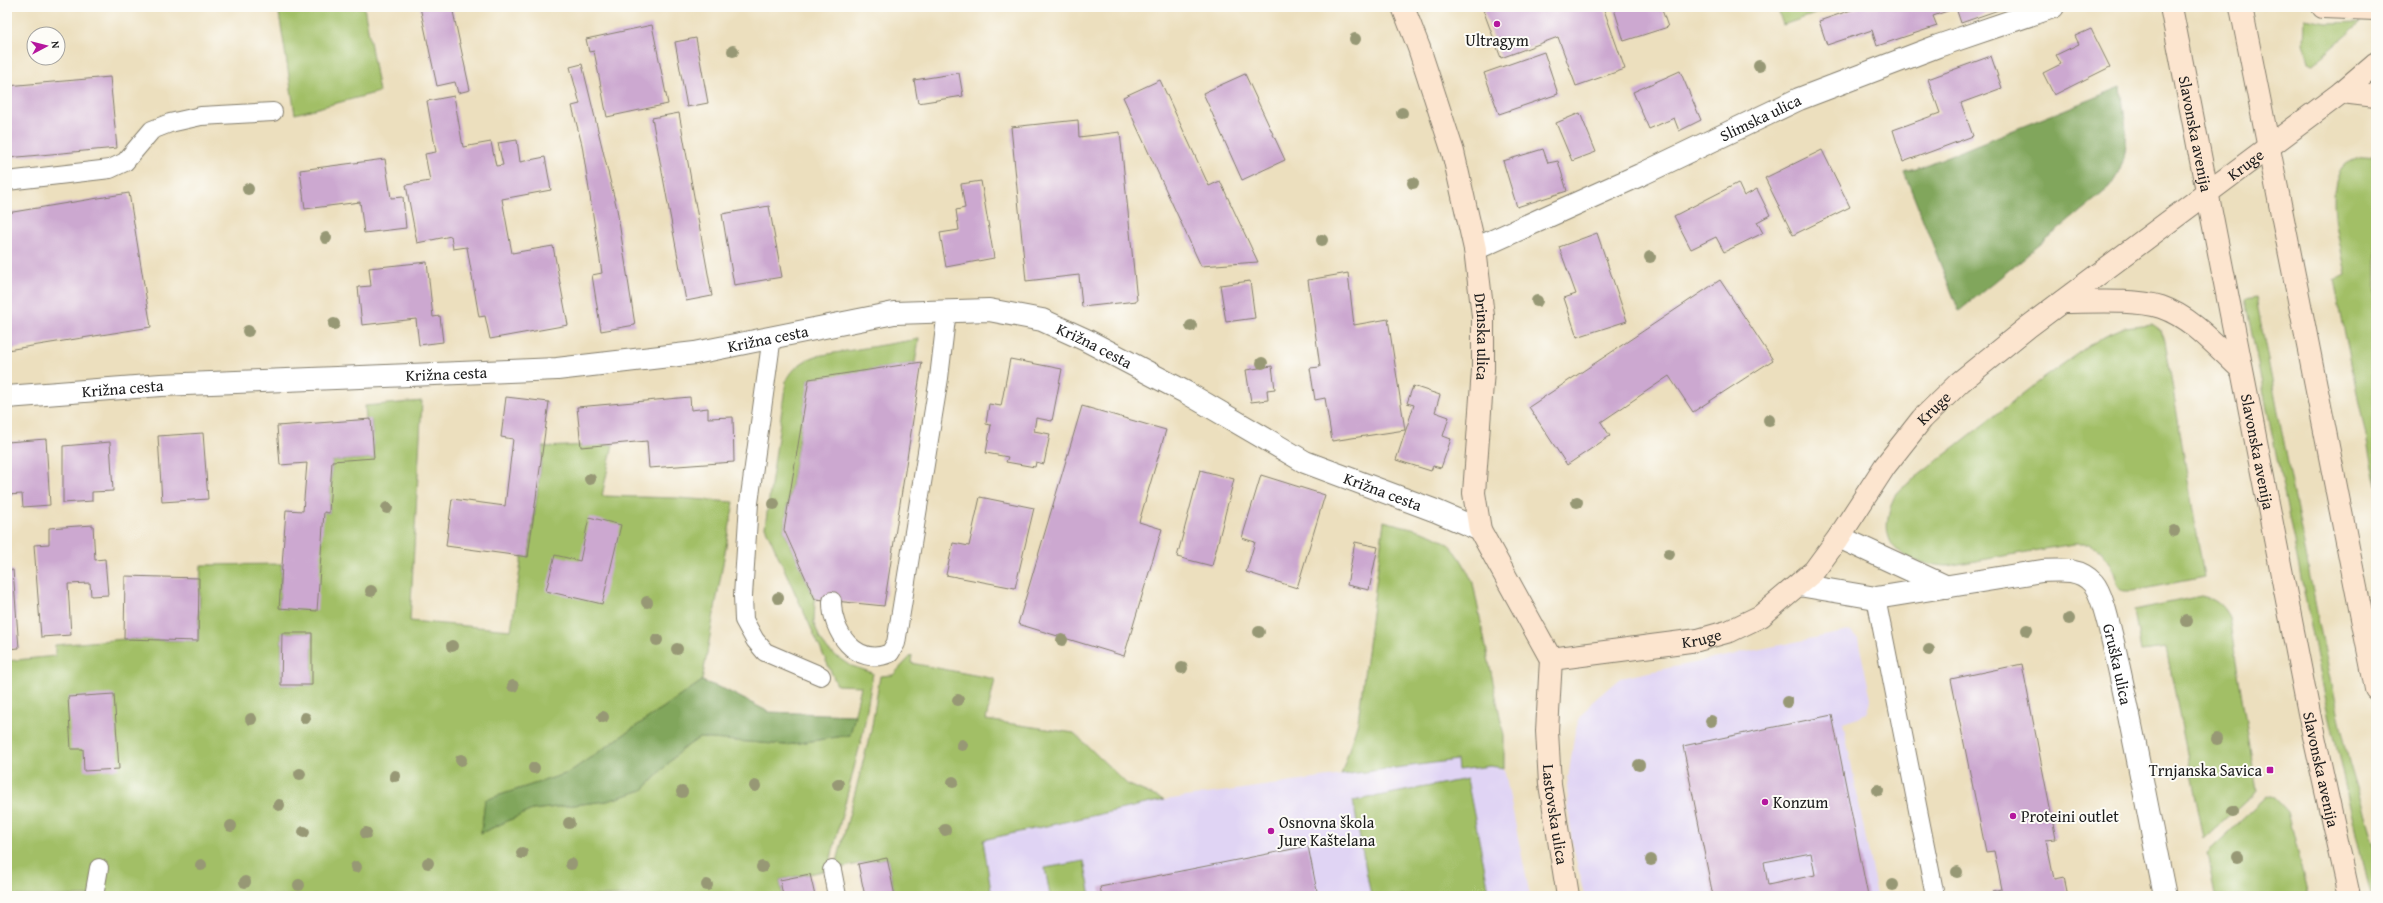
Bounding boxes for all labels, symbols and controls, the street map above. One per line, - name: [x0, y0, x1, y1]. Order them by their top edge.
- marker: Ultragym: [1492, 19, 1502, 29]
- north arrow: [26, 26, 66, 66]
- place label: Ultragym: [1465, 28, 1529, 52]
- text: N: [48, 40, 64, 50]
- street label: Slavonska avenija: [2173, 73, 2219, 194]
- street label: Slimska ulica: [1715, 88, 1805, 147]
- street label: Kruge: [2222, 143, 2269, 186]
- street label: Drinska ulica: [1468, 292, 1495, 382]
- street label: Križna cesta: [1053, 316, 1137, 374]
- street label: Križna cesta: [725, 318, 811, 358]
- street label: Križna cesta: [405, 360, 488, 387]
- street label: Križna cesta: [81, 373, 165, 403]
- street label: Kruge: [1911, 385, 1956, 430]
- street label: Slavonska avenija: [2235, 391, 2281, 512]
- street label: Križna cesta: [1340, 466, 1426, 517]
- street label: Gruška ulica: [2097, 621, 2139, 707]
- street label: Kruge: [1680, 622, 1724, 654]
- street label: Slavonska avenija: [2297, 709, 2346, 830]
- place label: Trnjanska Savica: [2149, 758, 2262, 782]
- street label: Lastovska ulica: [1537, 764, 1575, 867]
- marker: Trnjanska Savica: [2265, 765, 2275, 775]
- place label: Konzum: [1773, 790, 1828, 814]
- marker: Konzum: [1760, 797, 1770, 807]
- place label: Proteini outlet: [2021, 804, 2119, 828]
- place label: Osnovna škola Jure Kaštelana: [1277, 810, 1376, 852]
- marker: Proteini outlet: [2008, 811, 2018, 821]
- marker: Osnovna škola Jure Kaštelana: [1266, 826, 1276, 836]

